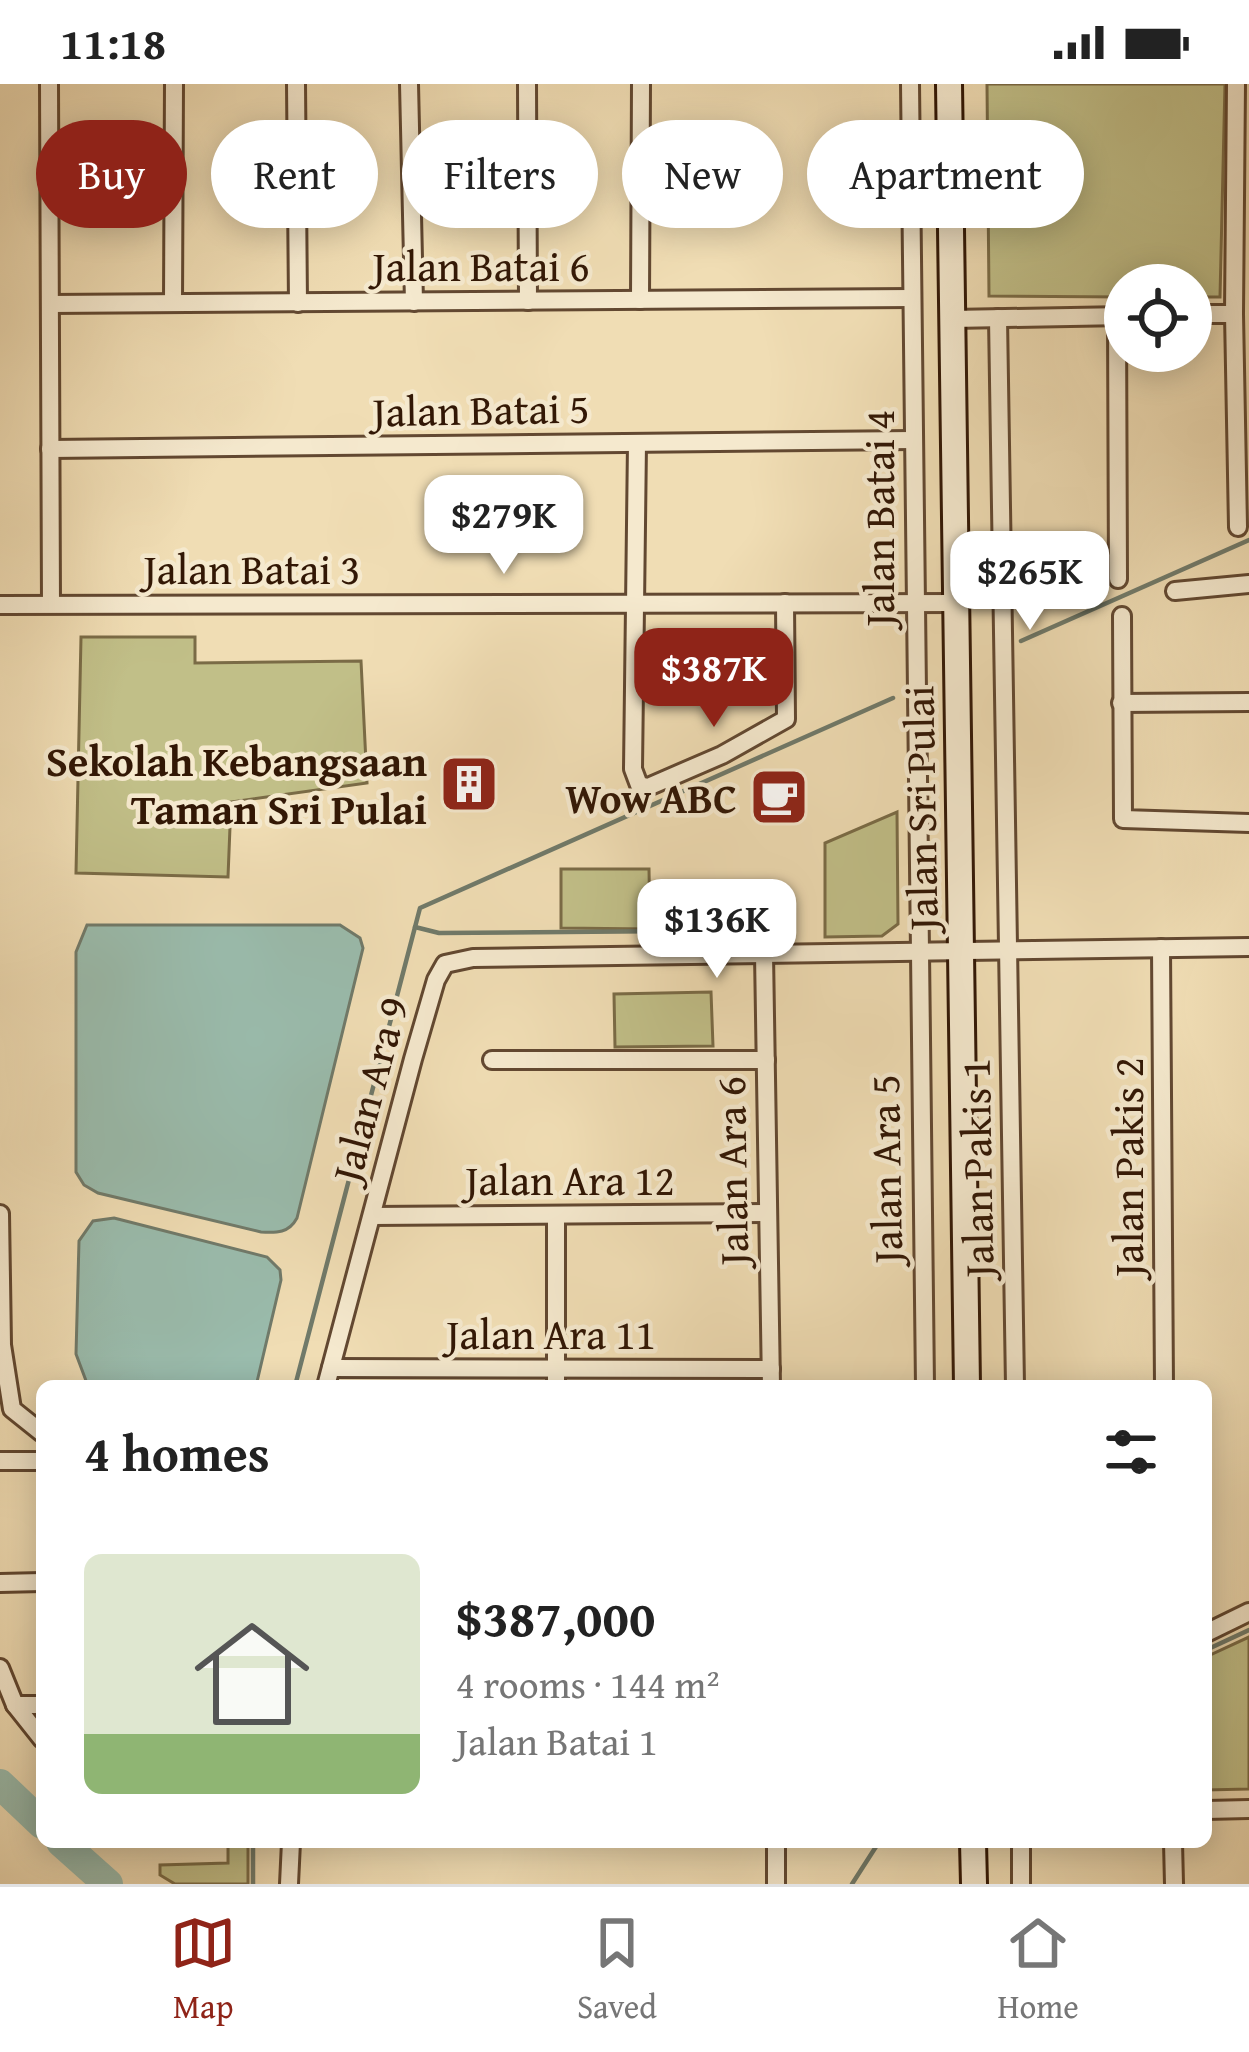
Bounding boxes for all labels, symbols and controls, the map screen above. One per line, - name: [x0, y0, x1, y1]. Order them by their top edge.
- text: 11:18: [60, 10, 166, 75]
- chip: Buy: [36, 120, 187, 228]
- chip: Rent: [211, 120, 378, 228]
- chip: Filters: [402, 120, 598, 228]
- chip: New: [622, 120, 783, 228]
- chip: Apartment: [807, 120, 1084, 228]
- street label: Jalan Batai 6: [367, 235, 590, 296]
- map controls: [1104, 264, 1212, 372]
- button: locate: [1104, 264, 1212, 372]
- street label: Jalan Batai 5: [367, 377, 590, 441]
- street label: Jalan Batai 4: [848, 409, 909, 632]
- pin: $279K: [420, 475, 588, 577]
- text: $279K: [451, 485, 557, 542]
- pin: $265K: [946, 531, 1114, 633]
- street label: Jalan Batai 3: [138, 538, 361, 599]
- text: $265K: [977, 541, 1083, 598]
- pin: $387K: [630, 628, 798, 730]
- text: $387K: [661, 638, 767, 695]
- street label: Jalan Sri Pulai: [887, 685, 953, 936]
- place label: Sekolah Kebangsaan Taman Sri Pulai: [46, 730, 427, 839]
- building icon: Sekolah Kebangsaan Taman Sri Pulai: [438, 753, 500, 815]
- cafe icon: Wow ABC: [748, 766, 810, 828]
- place label: Wow ABC: [565, 767, 737, 828]
- pin: $136K: [633, 879, 801, 981]
- text: $136K: [664, 889, 770, 946]
- street label: Jalan Ara 9: [314, 990, 423, 1193]
- street label: Jalan Pakis 2: [1097, 1057, 1158, 1282]
- street label: Jalan Pakis 1: [944, 1058, 1008, 1283]
- street label: Jalan Ara 5: [853, 1074, 917, 1269]
- street label: Jalan Ara 6: [699, 1076, 763, 1271]
- street label: Jalan Ara 12: [460, 1149, 675, 1210]
- street label: Jalan Ara 11: [441, 1303, 656, 1364]
- text: 4 homes: [84, 1415, 270, 1490]
- icon: filters: [1098, 1419, 1164, 1485]
- text: $387,000: [456, 1580, 655, 1655]
- icon: home: [180, 1602, 324, 1746]
- text: 4 rooms · 144 m²: [456, 1655, 720, 1712]
- text: Jalan Batai 1: [456, 1712, 658, 1769]
- tab: Map: [170, 1910, 236, 2030]
- tab: Saved: [577, 1910, 657, 2030]
- tab: Home: [997, 1910, 1079, 2030]

